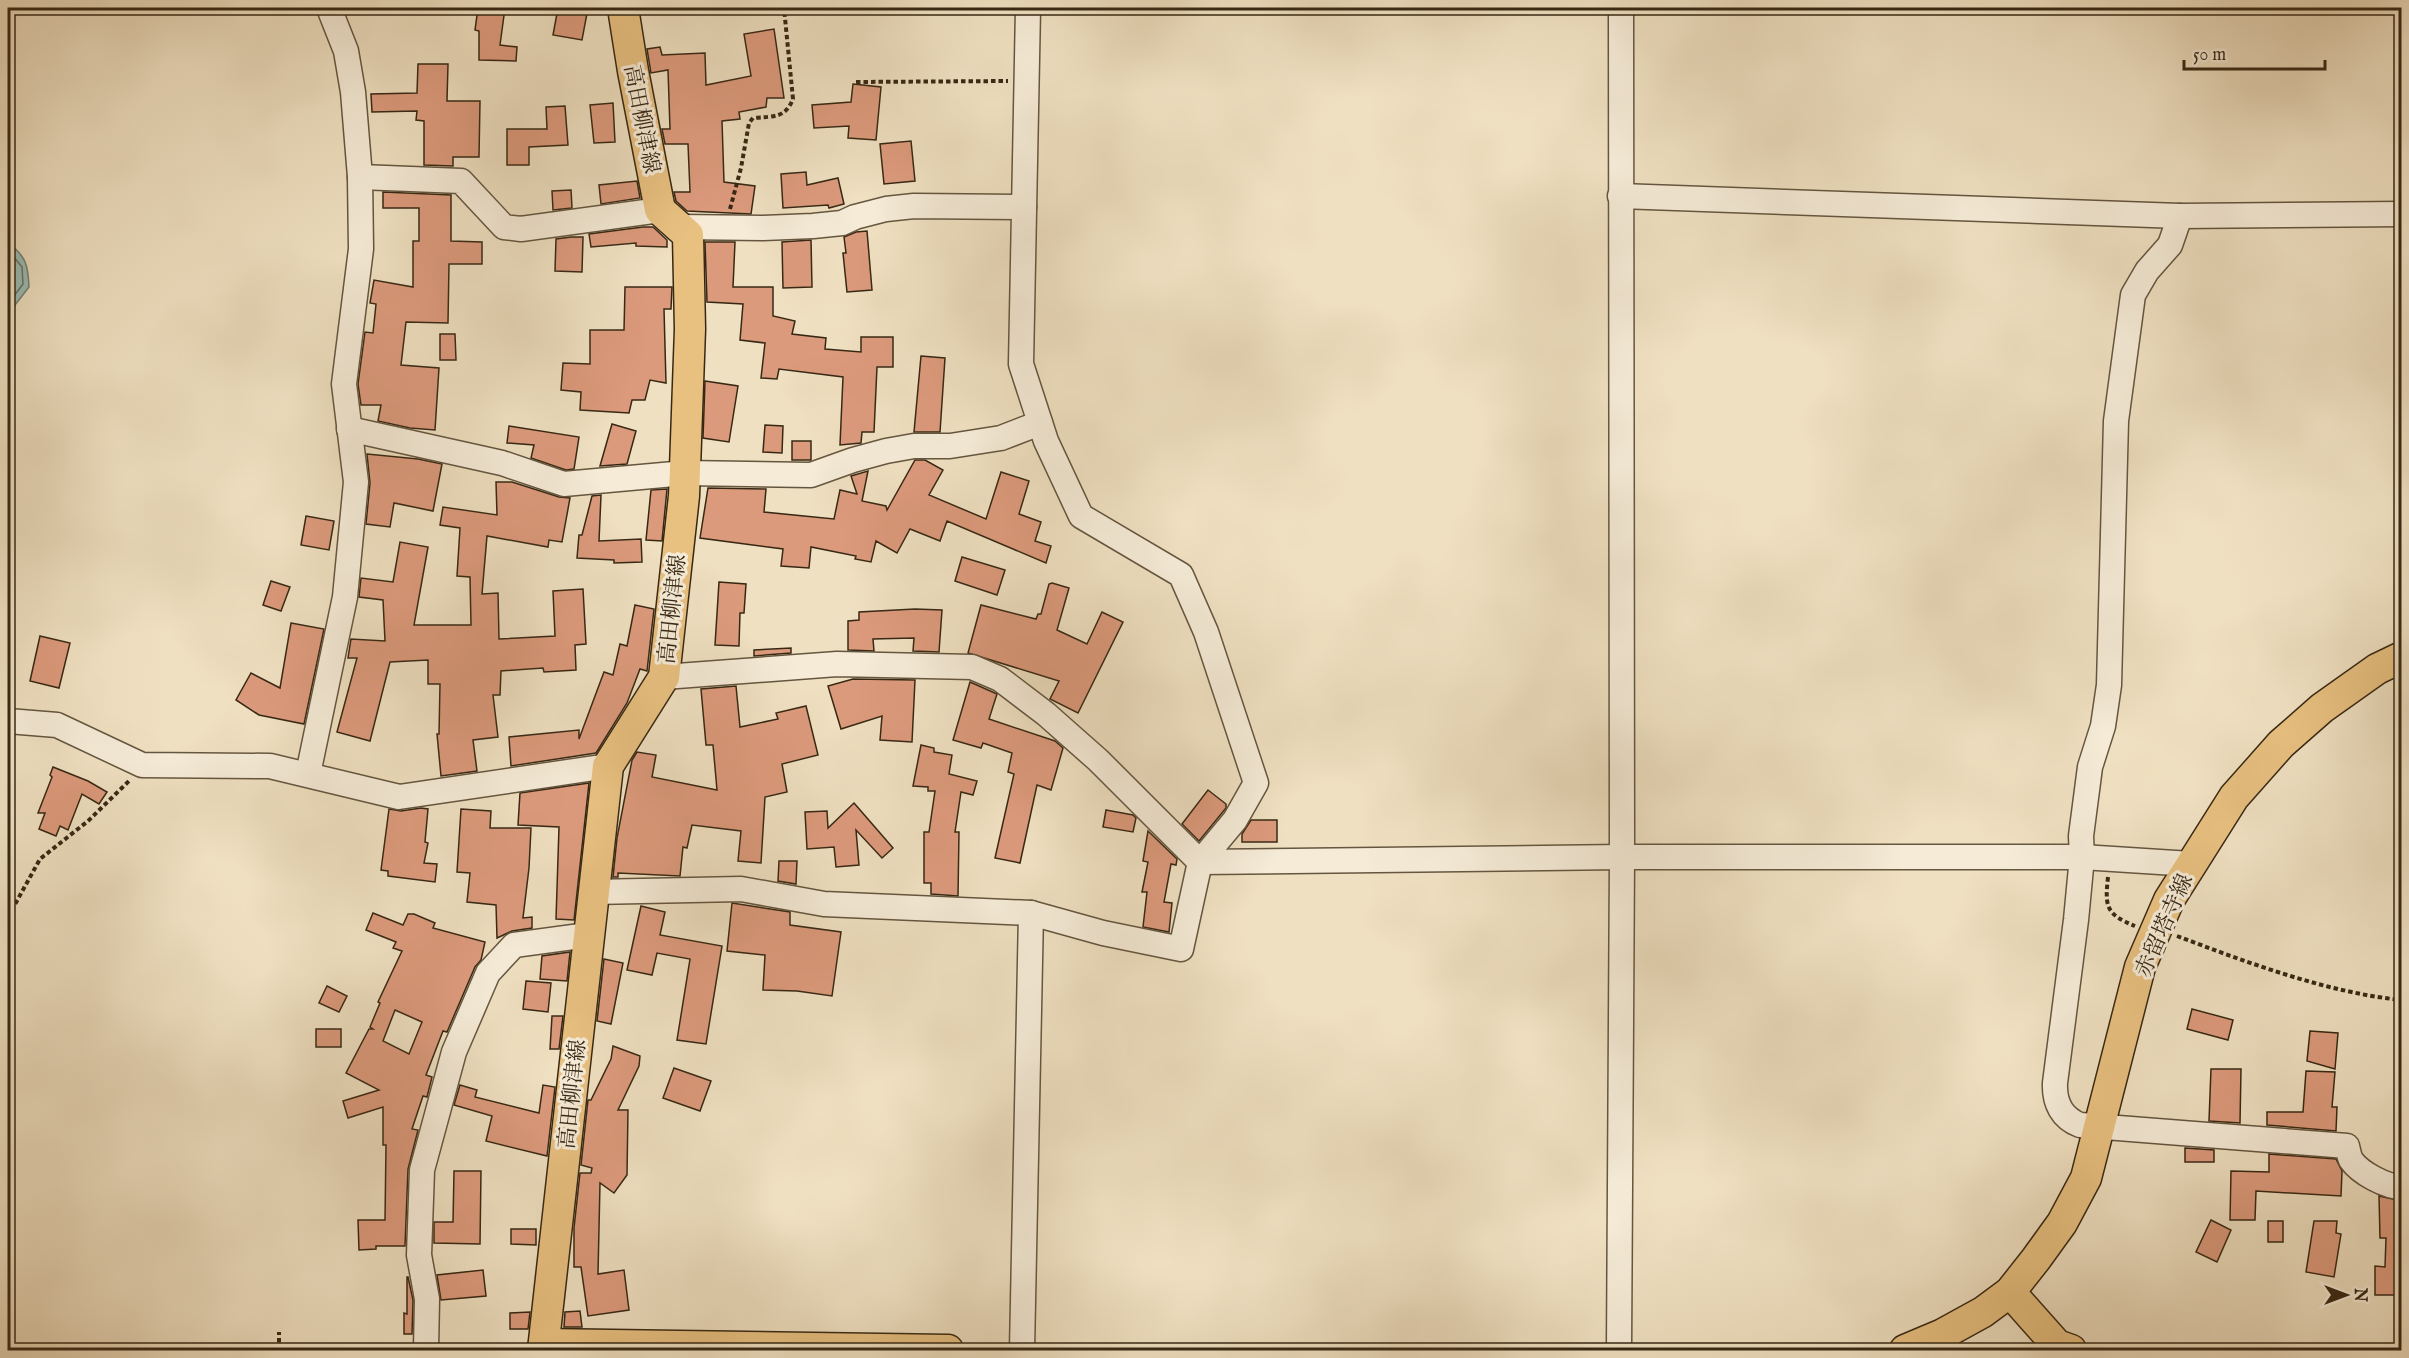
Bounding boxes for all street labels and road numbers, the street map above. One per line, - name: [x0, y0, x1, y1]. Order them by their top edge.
- street label: 高田柳津線: [617, 63, 665, 176]
- street label: 高田柳津線: [653, 553, 693, 665]
- street label: 赤留塔寺線: [2130, 870, 2200, 982]
- street label: 高田柳津線: [553, 1038, 593, 1150]

